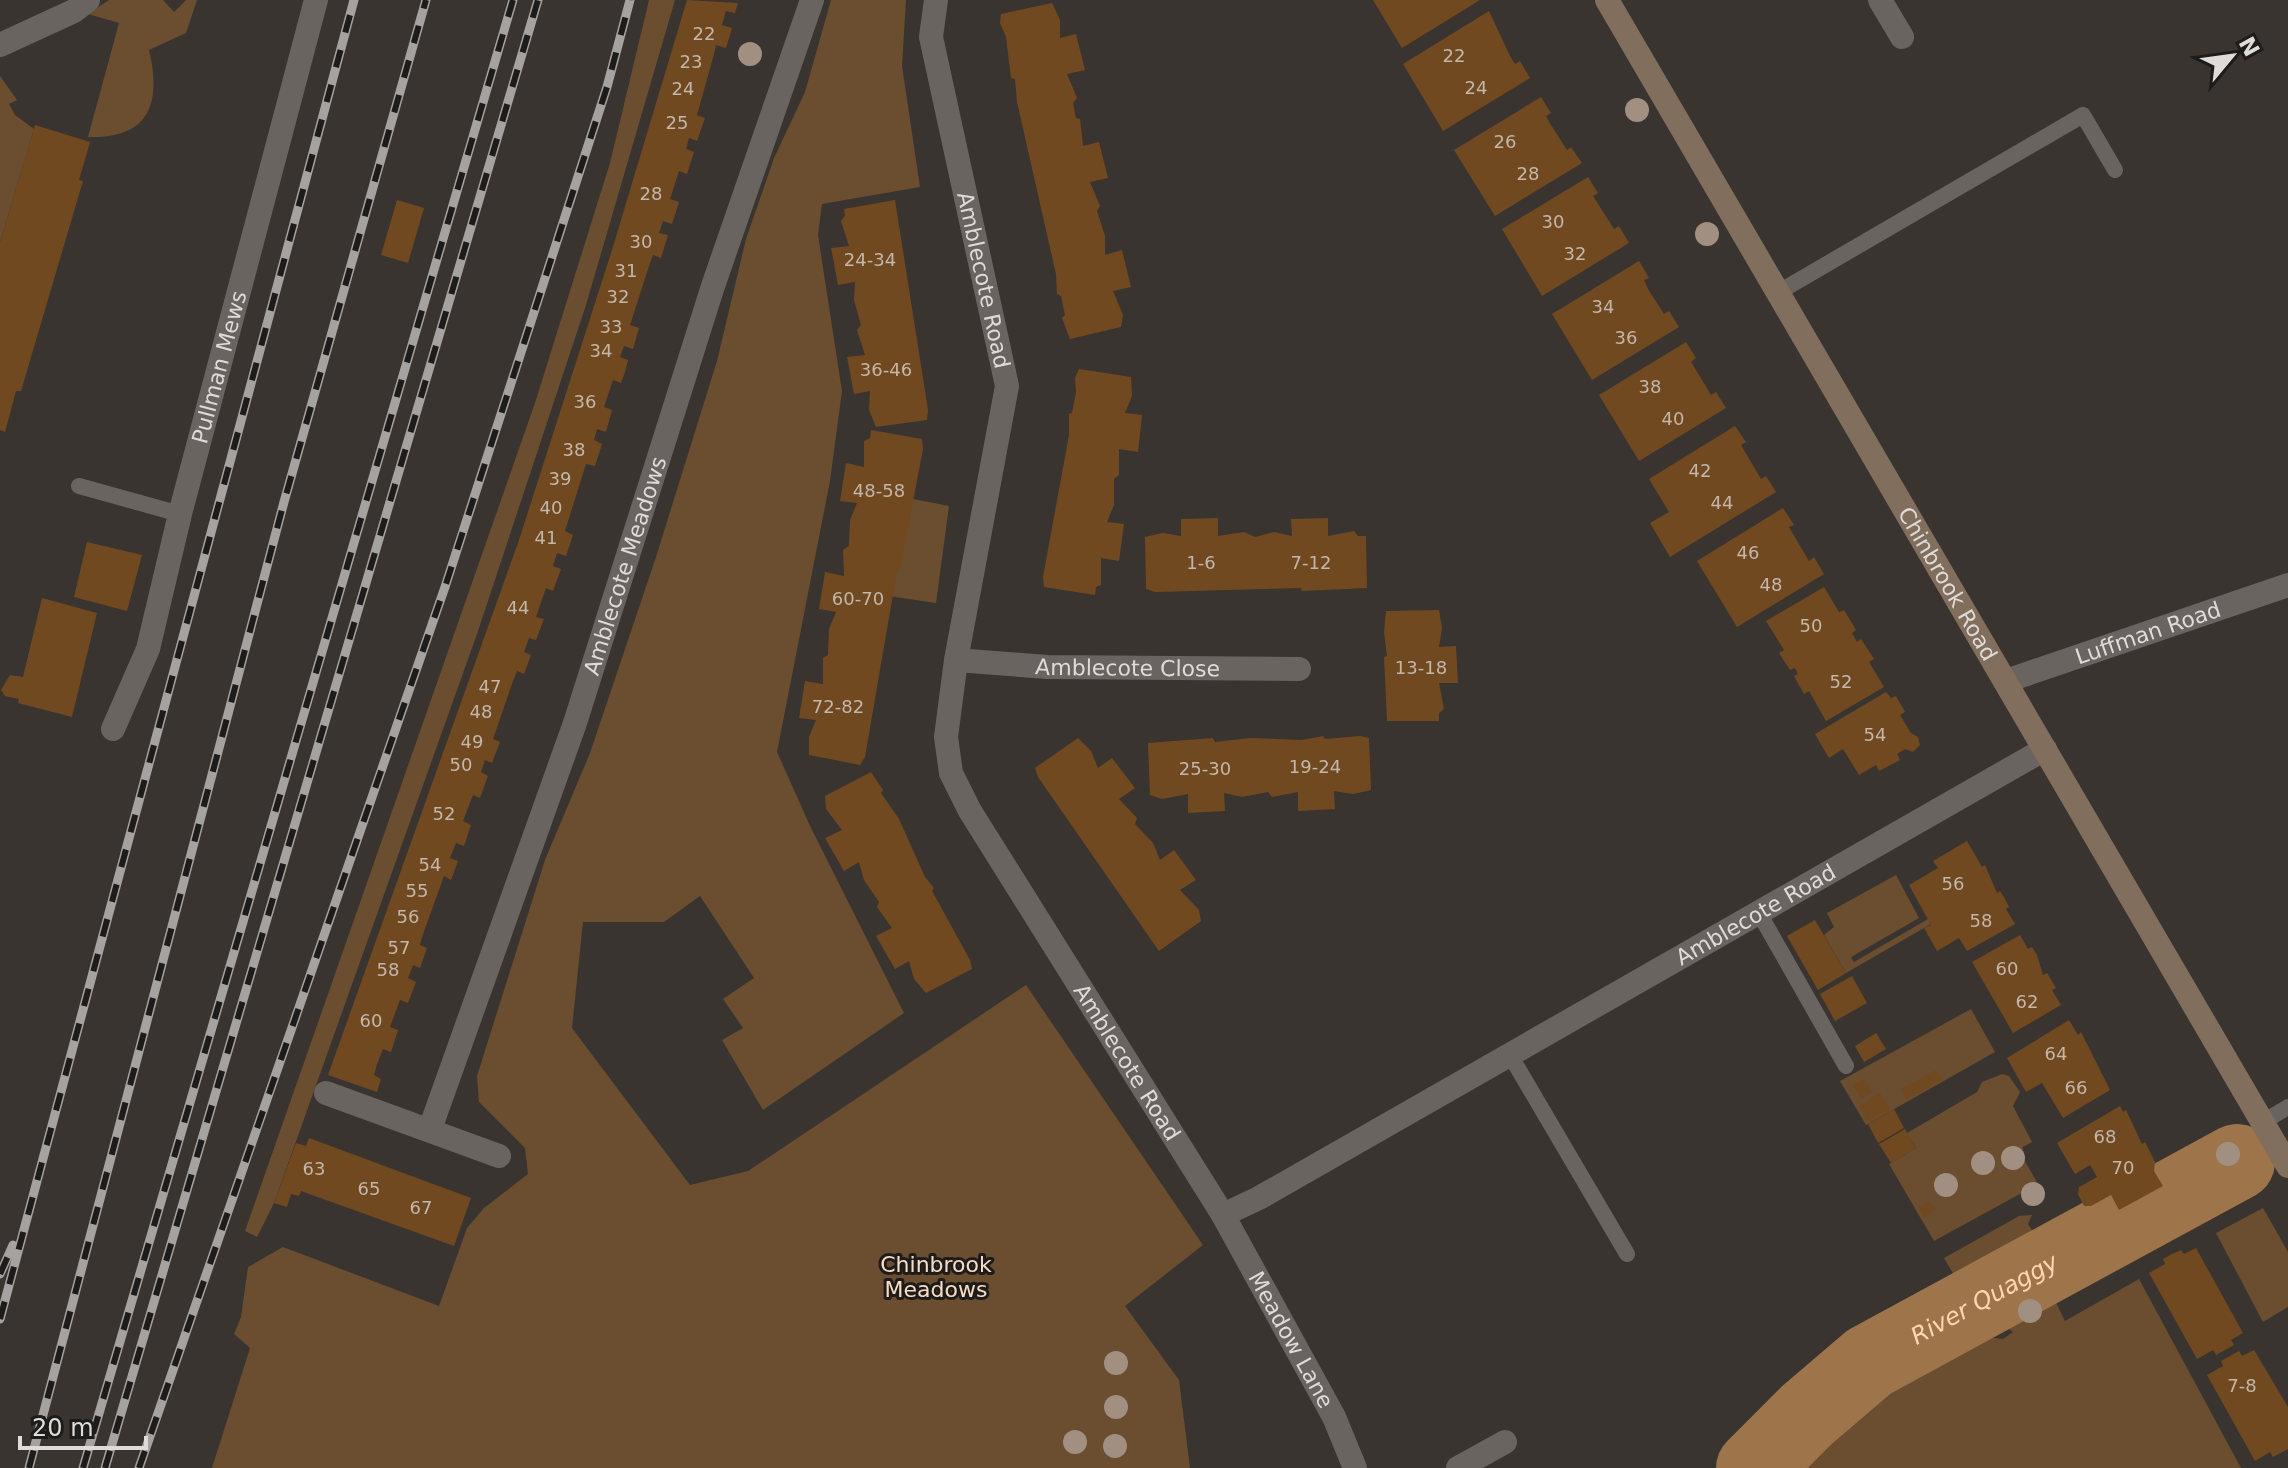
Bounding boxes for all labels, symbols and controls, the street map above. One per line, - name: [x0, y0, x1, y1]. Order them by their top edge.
- north arrow: [2192, 16, 2272, 96]
- house number: 22: [693, 23, 715, 44]
- text: N: [2234, 32, 2264, 61]
- house number: 22: [1443, 45, 1465, 66]
- house number: 23: [680, 51, 702, 72]
- house number: 24: [1465, 77, 1487, 98]
- house number: 24: [672, 78, 694, 99]
- house number: 25: [666, 112, 688, 133]
- house number: 26: [1494, 131, 1516, 152]
- house number: 28: [1517, 163, 1539, 184]
- house number: 28: [640, 183, 662, 204]
- street label: Amblecote Road: [953, 189, 1015, 371]
- house number: 30: [1542, 211, 1564, 232]
- house number: 30: [630, 231, 652, 252]
- house number: 32: [1564, 243, 1586, 264]
- house number: 24-34: [844, 249, 896, 270]
- house number: 31: [615, 260, 637, 281]
- house number: 32: [607, 286, 629, 307]
- street label: Pullman Mews: [187, 288, 251, 446]
- house number: 34: [1592, 296, 1614, 317]
- house number: 33: [600, 316, 622, 337]
- house number: 36: [1615, 327, 1637, 348]
- house number: 34: [590, 340, 612, 361]
- house number: 36-46: [860, 359, 912, 380]
- house number: 38: [1639, 376, 1661, 397]
- house number: 36: [574, 391, 596, 412]
- house number: 40: [1662, 408, 1684, 429]
- house number: 38: [563, 439, 585, 460]
- street label: Amblecote Meadows: [578, 453, 671, 678]
- house number: 42: [1689, 460, 1711, 481]
- house number: 39: [549, 468, 571, 489]
- house number: 48-58: [853, 480, 905, 501]
- house number: 44: [1711, 492, 1733, 513]
- house number: 40: [540, 497, 562, 518]
- street label: Chinbrook Road: [1893, 502, 2003, 665]
- house number: 41: [535, 527, 557, 548]
- house number: 46: [1737, 542, 1759, 563]
- house number: 1-6: [1186, 552, 1216, 573]
- house number: 7-12: [1291, 552, 1331, 573]
- house number: 48: [1760, 574, 1782, 595]
- house number: 60-70: [832, 588, 884, 609]
- street label: Luffman Road: [2072, 596, 2224, 669]
- house number: 44: [507, 597, 529, 618]
- house number: 50: [1800, 615, 1822, 636]
- street label: Amblecote Close: [1034, 654, 1220, 681]
- house number: 13-18: [1395, 657, 1447, 678]
- house number: 52: [1830, 671, 1852, 692]
- house number: 47: [479, 676, 501, 697]
- house number: 72-82: [812, 696, 864, 717]
- house number: 48: [470, 701, 492, 722]
- house number: 54: [1864, 724, 1886, 745]
- house number: 49: [461, 731, 483, 752]
- house number: 50: [450, 754, 472, 775]
- house number: 19-24: [1289, 756, 1341, 777]
- house number: 25-30: [1179, 758, 1231, 779]
- house number: 52: [433, 803, 455, 824]
- house number: 54: [419, 854, 441, 875]
- street label: Amblecote Road: [1671, 859, 1840, 970]
- house number: 56: [1942, 873, 1964, 894]
- house number: 55: [406, 880, 428, 901]
- house number: 56: [397, 906, 419, 927]
- house number: 58: [1970, 910, 1992, 931]
- house number: 57: [388, 937, 410, 958]
- house number: 60: [1996, 958, 2018, 979]
- house number: 58: [377, 959, 399, 980]
- street label: Amblecote Road: [1069, 979, 1186, 1145]
- house number: 62: [2016, 991, 2038, 1012]
- house number: 60: [360, 1010, 382, 1031]
- house number: 64: [2045, 1043, 2067, 1064]
- house number: 66: [2065, 1077, 2087, 1098]
- house number: 68: [2094, 1126, 2116, 1147]
- house number: 70: [2112, 1157, 2134, 1178]
- house number: 63: [303, 1158, 325, 1179]
- house number: 65: [358, 1178, 380, 1199]
- house number: 67: [410, 1197, 432, 1218]
- water label: River Quaggy: [1906, 1248, 2064, 1351]
- park label: Chinbrook Meadows: [880, 1252, 992, 1302]
- street label: Meadow Lane: [1244, 1267, 1339, 1412]
- house number: 7-8: [2227, 1375, 2257, 1396]
- scale bar: [20, 1400, 146, 1450]
- text: 20 m: [32, 1414, 94, 1442]

